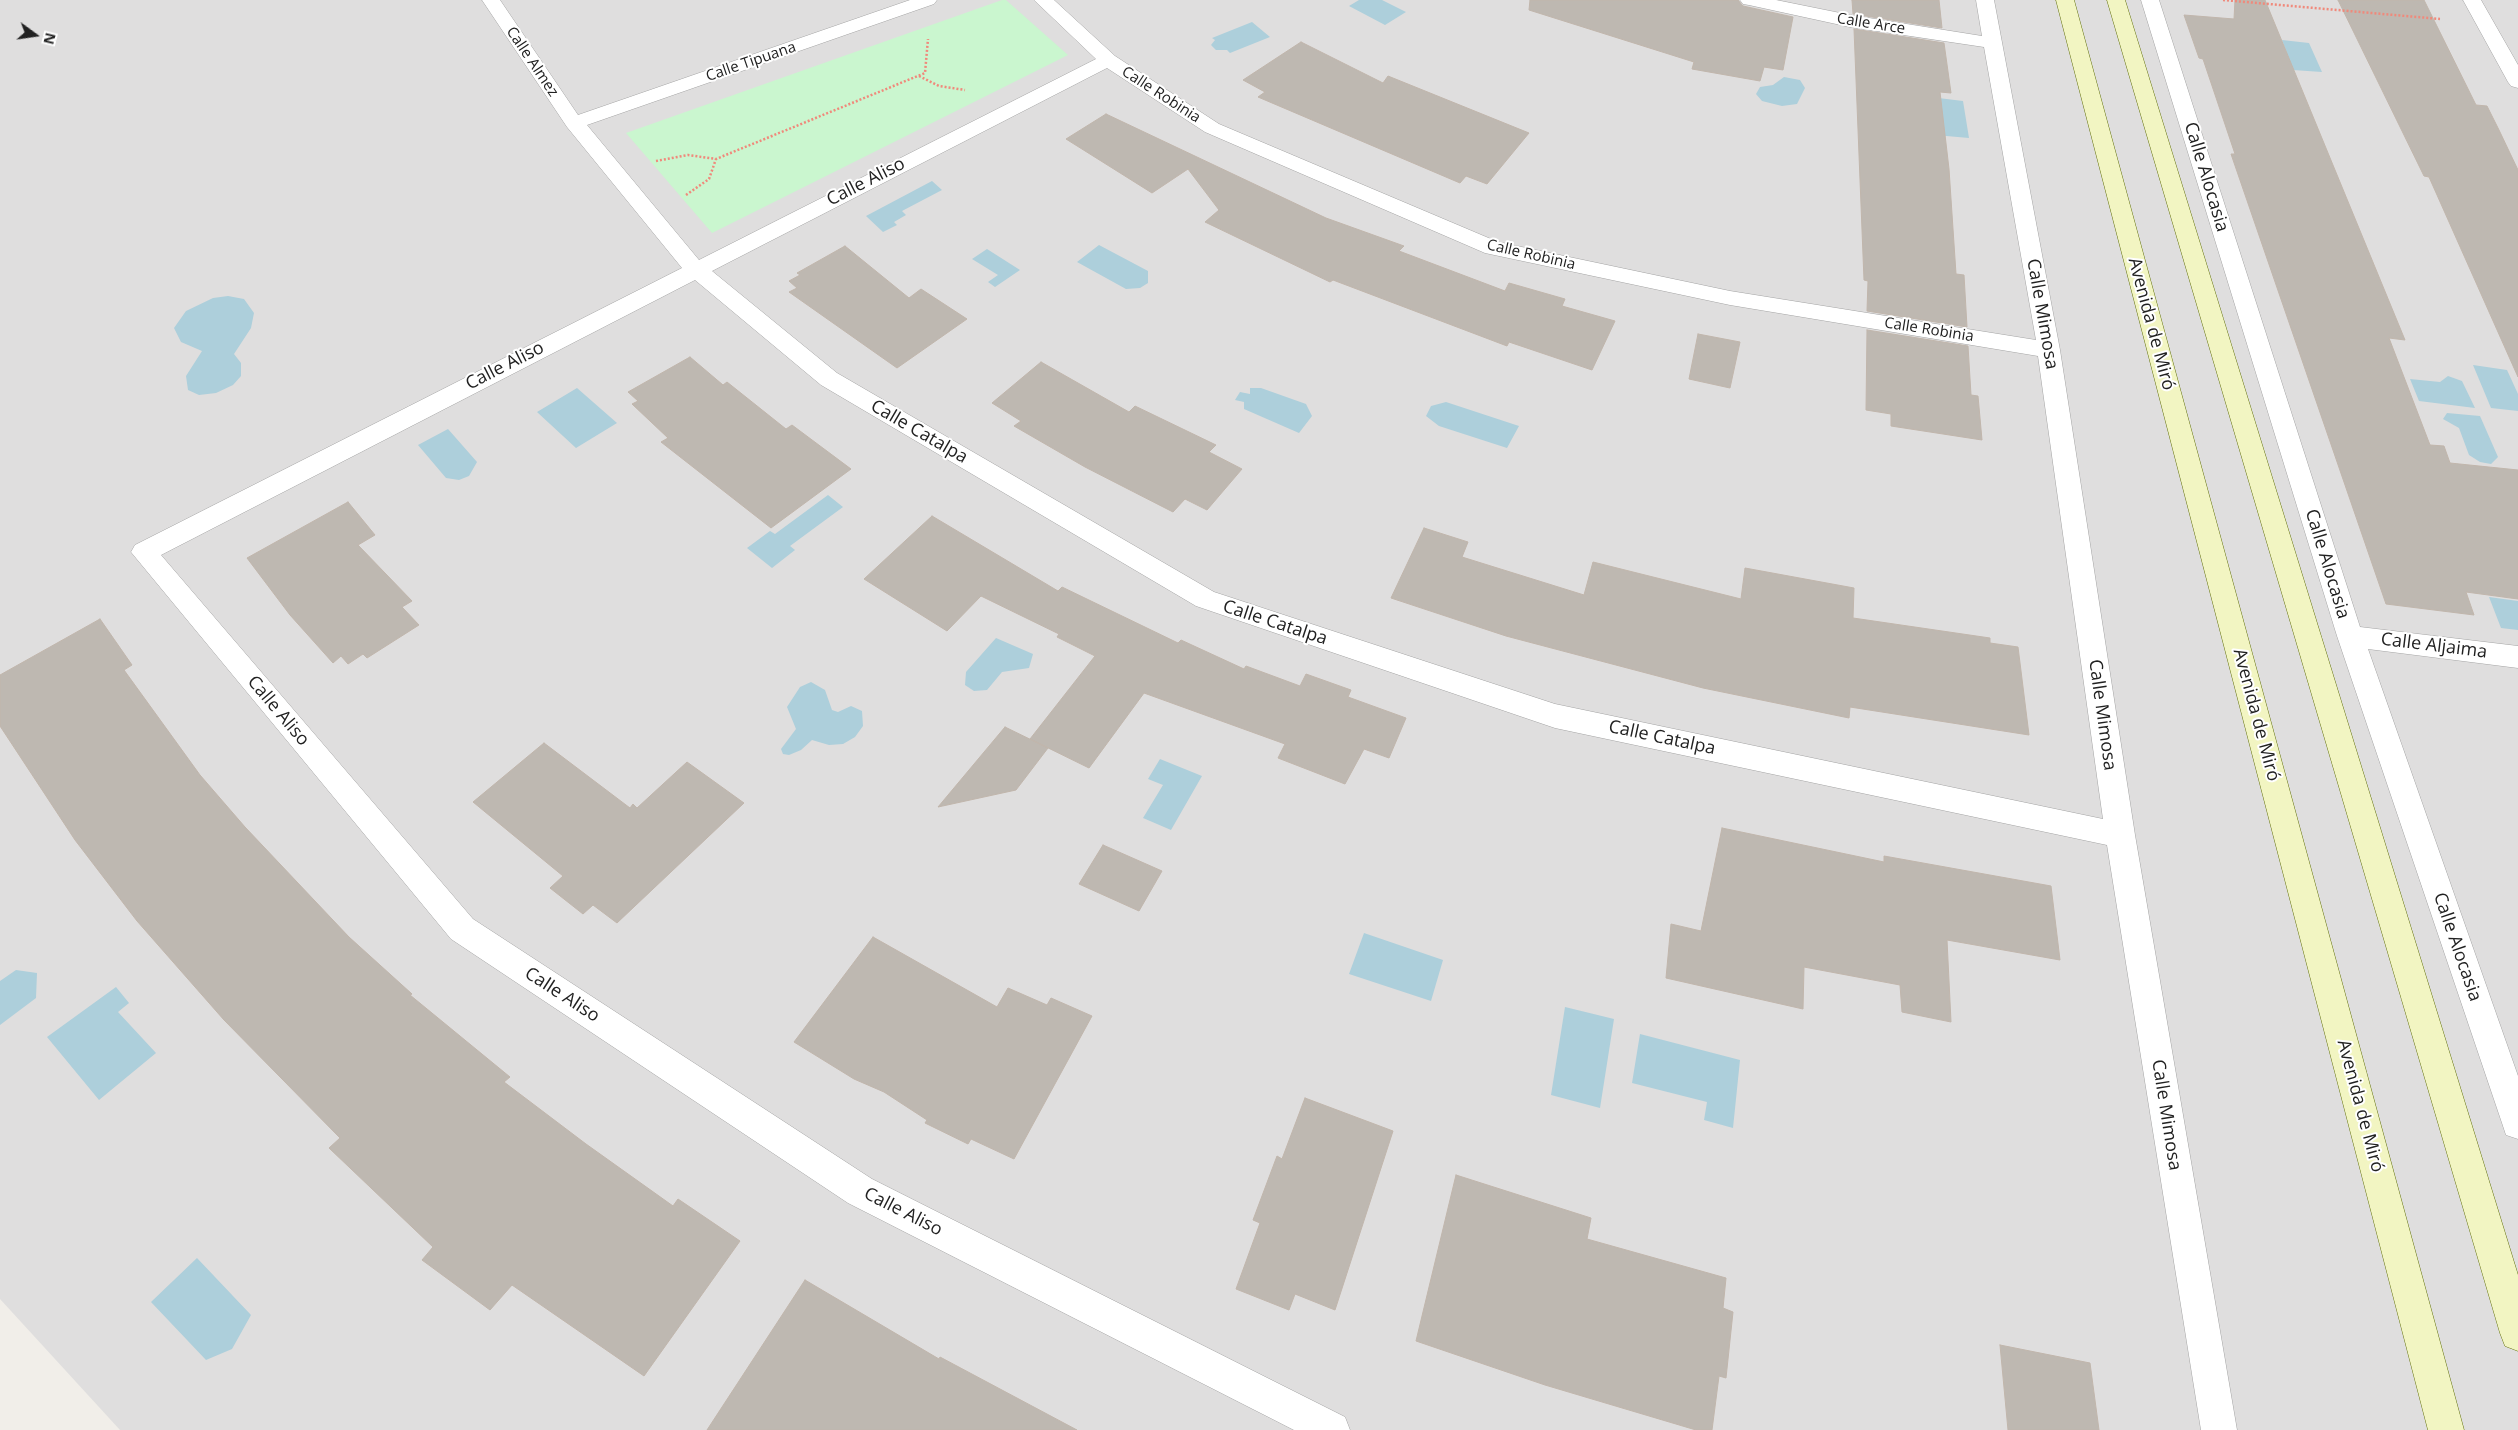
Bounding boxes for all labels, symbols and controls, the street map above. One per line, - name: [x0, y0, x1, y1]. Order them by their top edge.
- north arrow: [10, 10, 60, 60]
- street label: Calle Arce: [1836, 10, 1906, 38]
- street label: Calle Almez: [502, 24, 562, 100]
- text: N: [39, 31, 61, 47]
- street label: Calle Tipuana: [704, 38, 798, 86]
- street label: Calle Robinia: [1118, 63, 1204, 127]
- street label: Calle Alocasia: [2179, 119, 2233, 235]
- street label: Calle Aliso: [823, 153, 909, 211]
- street label: Calle Robinia: [1485, 236, 1577, 274]
- street label: Avenida de Miró: [2123, 255, 2179, 393]
- street label: Calle Mimosa: [2022, 257, 2062, 371]
- street label: Calle Robinia: [1883, 314, 1975, 346]
- street label: Calle Aliso: [462, 337, 548, 395]
- street label: Calle Catalpa: [867, 396, 971, 468]
- street label: Calle Alocasia: [2300, 506, 2354, 622]
- street label: Calle Catalpa: [1220, 596, 1330, 650]
- street label: Calle Aljaima: [2380, 629, 2488, 663]
- street label: Avenida de Miró: [2228, 646, 2284, 784]
- street label: Calle Mimosa: [2084, 658, 2120, 772]
- street label: Calle Aliso: [242, 671, 314, 751]
- street label: Calle Catalpa: [1607, 716, 1717, 760]
- street label: Calle Alocasia: [2428, 890, 2486, 1004]
- street label: Calle Aliso: [520, 963, 604, 1027]
- street label: Avenida de Miró: [2332, 1037, 2388, 1175]
- street label: Calle Mimosa: [2147, 1058, 2185, 1172]
- street label: Calle Aliso: [860, 1183, 946, 1241]

